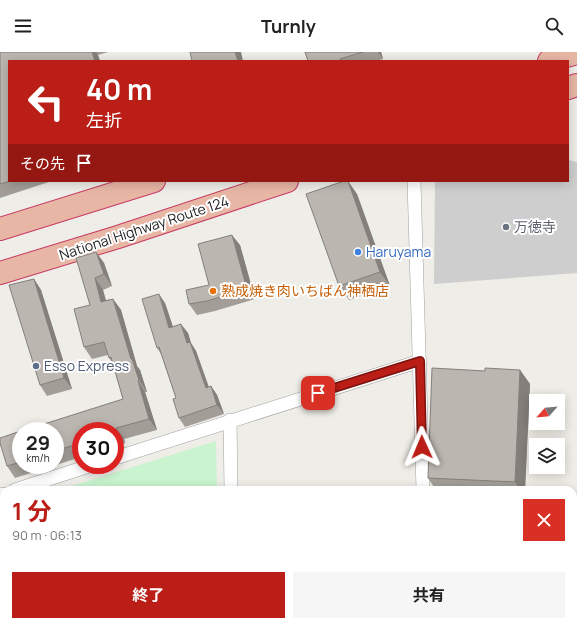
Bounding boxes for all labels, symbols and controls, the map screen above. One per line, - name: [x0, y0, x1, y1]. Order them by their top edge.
- text: Turnly: [261, 14, 316, 38]
- icon: menu: [12, 15, 34, 37]
- icon: search: [543, 15, 565, 37]
- text: 40 m: [86, 70, 152, 108]
- icon: left: [20, 76, 72, 128]
- text: 左折: [86, 108, 122, 132]
- icon: arrive: [73, 152, 95, 174]
- text: その先: [20, 153, 65, 174]
- street label: National Highway Route 124: [57, 191, 231, 264]
- place label: 万徳寺: [514, 217, 556, 236]
- marker: 万徳寺: [501, 222, 511, 232]
- place label: Haruyama: [366, 242, 431, 261]
- marker: Haruyama: [353, 247, 363, 257]
- place label: 熟成焼き肉いちばん神栖店: [221, 281, 389, 300]
- marker: 熟成焼き肉いちばん神栖店: [208, 286, 218, 296]
- place label: Esso Express: [44, 356, 129, 375]
- marker: Esso Express: [31, 361, 41, 371]
- pin: [301, 376, 335, 410]
- icon: arrive: [307, 382, 329, 404]
- north arrow: [529, 394, 565, 430]
- map controls: [529, 394, 565, 474]
- speed limit sign: 30: [72, 422, 124, 474]
- position arrow: [401, 426, 443, 468]
- text: 29: [26, 429, 50, 456]
- button: layers: [529, 438, 565, 474]
- text: km/h: [26, 451, 50, 465]
- text: 1 分: [12, 494, 51, 527]
- button: close: [523, 499, 565, 541]
- text: 90 m · 06:13: [12, 526, 82, 544]
- button: 終了: [12, 572, 285, 618]
- button: 共有: [293, 572, 565, 618]

